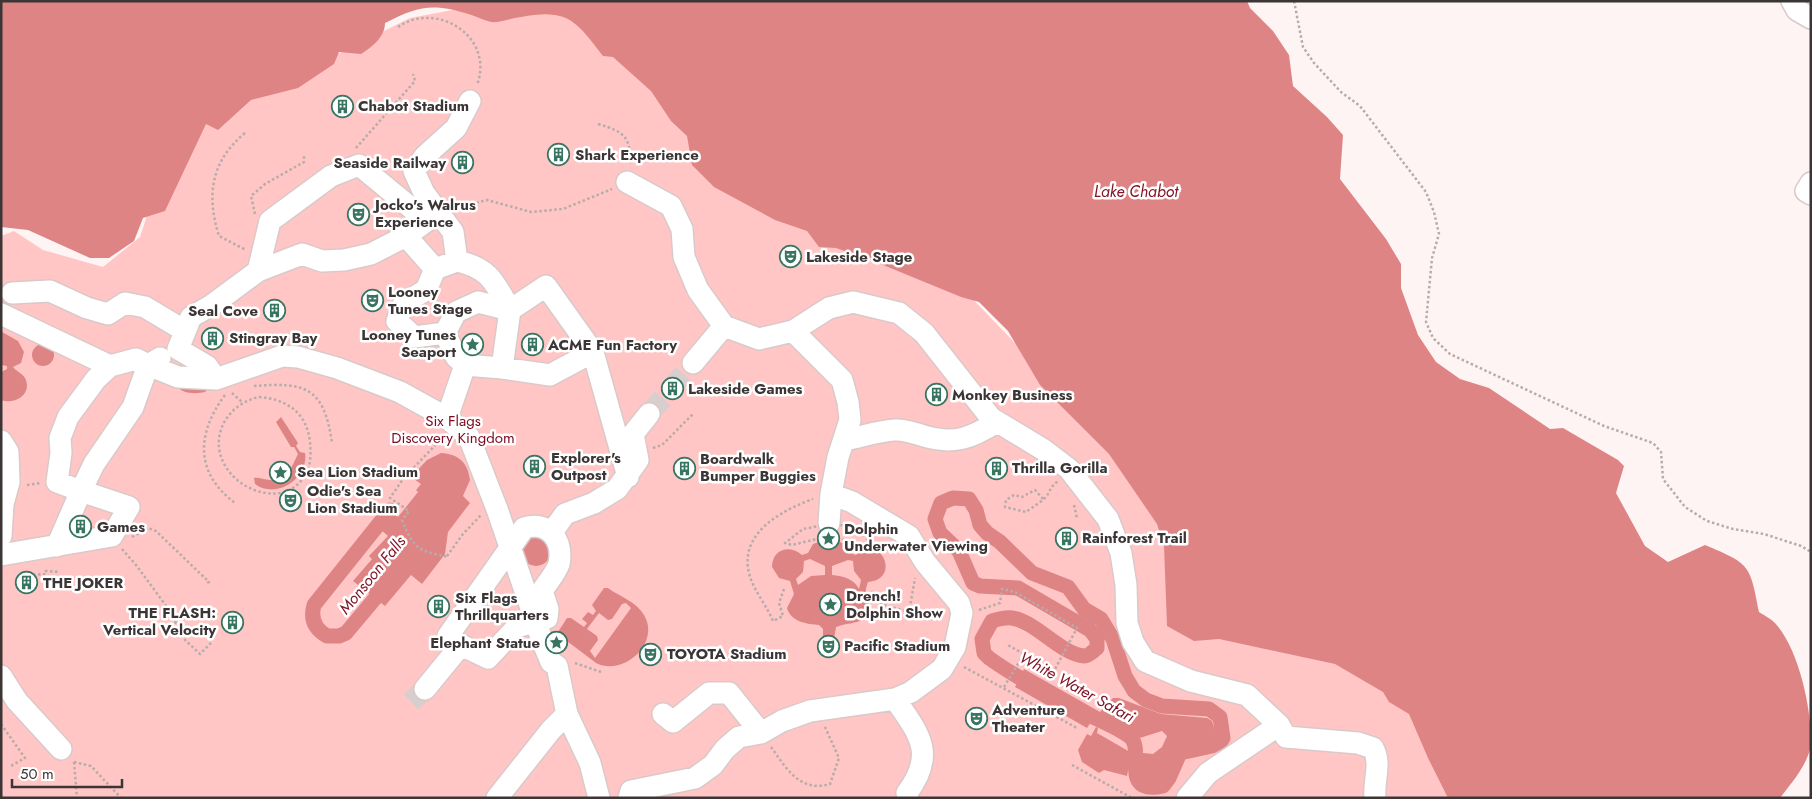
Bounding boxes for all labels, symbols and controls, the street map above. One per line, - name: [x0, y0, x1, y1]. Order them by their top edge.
- building icon: Chabot Stadium: [330, 94, 354, 118]
- place label: Chabot Stadium: [358, 95, 469, 117]
- building icon: Shark Experience: [547, 143, 571, 167]
- place label: Shark Experience: [575, 144, 699, 166]
- building icon: Seaside Railway: [450, 151, 474, 175]
- place label: Seaside Railway: [333, 152, 446, 174]
- water label: Lake Chabot: [1094, 180, 1179, 203]
- place label: Jocko's Walrus Experience: [372, 194, 476, 233]
- theatre icon: Jocko's Walrus Experience: [347, 202, 371, 226]
- theatre icon: Lakeside Stage: [778, 245, 802, 269]
- place label: Lakeside Stage: [806, 246, 913, 268]
- place label: Looney Tunes Stage: [388, 281, 473, 320]
- theatre icon: Looney Tunes Stage: [360, 289, 384, 313]
- building icon: Seal Cove: [262, 299, 286, 323]
- place label: Seal Cove: [188, 300, 258, 322]
- place label: Looney Tunes Seaport: [361, 324, 456, 363]
- building icon: Stingray Bay: [201, 326, 225, 350]
- place label: Stingray Bay: [229, 327, 318, 349]
- place icon: Looney Tunes Seaport: [460, 332, 484, 356]
- building icon: ACME Fun Factory: [520, 333, 544, 357]
- place label: ACME Fun Factory: [547, 334, 677, 356]
- building icon: Lakeside Games: [660, 377, 684, 401]
- place label: Lakeside Games: [688, 378, 803, 400]
- building icon: Monkey Business: [924, 383, 948, 407]
- place label: Monkey Business: [952, 384, 1073, 406]
- park label: Six Flags Discovery Kingdom: [391, 410, 515, 449]
- place label: Explorer's Outpost: [551, 447, 621, 486]
- place label: Boardwalk Bumper Buggies: [700, 448, 816, 487]
- building icon: Explorer's Outpost: [523, 455, 547, 479]
- building icon: Boardwalk Bumper Buggies: [672, 456, 696, 480]
- building icon: Thrilla Gorilla: [984, 456, 1008, 480]
- place label: Thrilla Gorilla: [1012, 457, 1108, 479]
- place icon: Sea Lion Stadium: [269, 460, 293, 484]
- place label: Sea Lion Stadium: [297, 461, 418, 483]
- place label: Odie's Sea Lion Stadium: [307, 480, 398, 519]
- theatre icon: Odie's Sea Lion Stadium: [279, 488, 303, 512]
- building icon: Games: [69, 515, 93, 539]
- place label: Games: [97, 516, 145, 538]
- place label: Dolphin Underwater Viewing: [844, 518, 988, 557]
- place icon: Dolphin Underwater Viewing: [816, 526, 840, 550]
- building icon: Rainforest Trail: [1054, 526, 1078, 550]
- place label: Rainforest Trail: [1082, 527, 1187, 549]
- water label: Monsoon Falls: [333, 530, 411, 619]
- building icon: THE JOKER: [15, 571, 39, 595]
- place label: THE JOKER: [43, 572, 124, 594]
- place label: Drench! Dolphin Show: [846, 585, 943, 624]
- place label: Six Flags Thrillquarters: [455, 587, 549, 626]
- place icon: Drench! Dolphin Show: [818, 593, 842, 617]
- building icon: Six Flags Thrillquarters: [427, 595, 451, 619]
- place label: THE FLASH: Vertical Velocity: [102, 602, 216, 641]
- building icon: THE FLASH: Vertical Velocity: [220, 610, 244, 634]
- place icon: Elephant Statue: [544, 631, 568, 655]
- place label: Elephant Statue: [430, 632, 540, 654]
- theatre icon: Pacific Stadium: [816, 634, 840, 658]
- place label: Pacific Stadium: [844, 635, 950, 657]
- theatre icon: TOYOTA Stadium: [639, 642, 663, 666]
- place label: TOYOTA Stadium: [667, 643, 787, 665]
- water label: White Water Safari: [1015, 646, 1140, 729]
- place label: Adventure Theater: [991, 699, 1066, 738]
- theatre icon: Adventure Theater: [964, 707, 988, 731]
- scale bar: [12, 756, 122, 788]
- text: 50 m: [20, 763, 54, 785]

